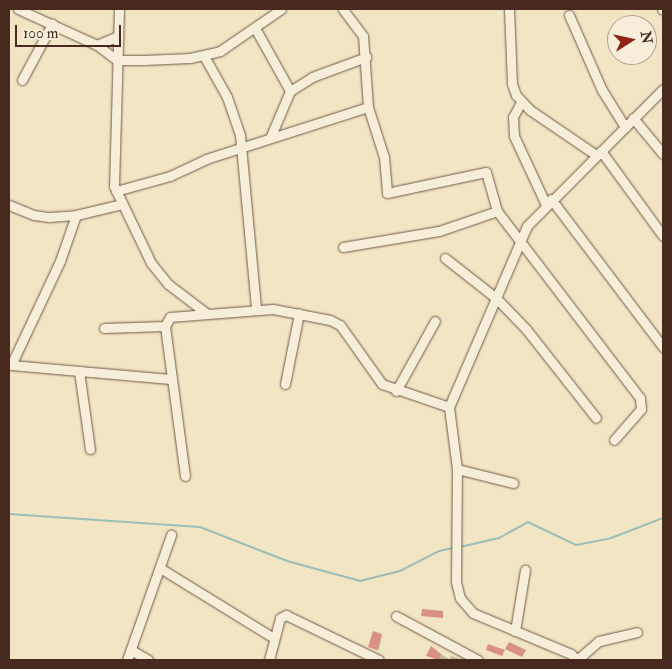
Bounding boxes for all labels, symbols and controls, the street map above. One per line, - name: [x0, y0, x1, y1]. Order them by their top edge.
- scale bar: [18, 15, 124, 47]
- north arrow: [607, 15, 657, 65]
- text: 100 m: [23, 24, 58, 43]
- text: N: [637, 30, 656, 45]

